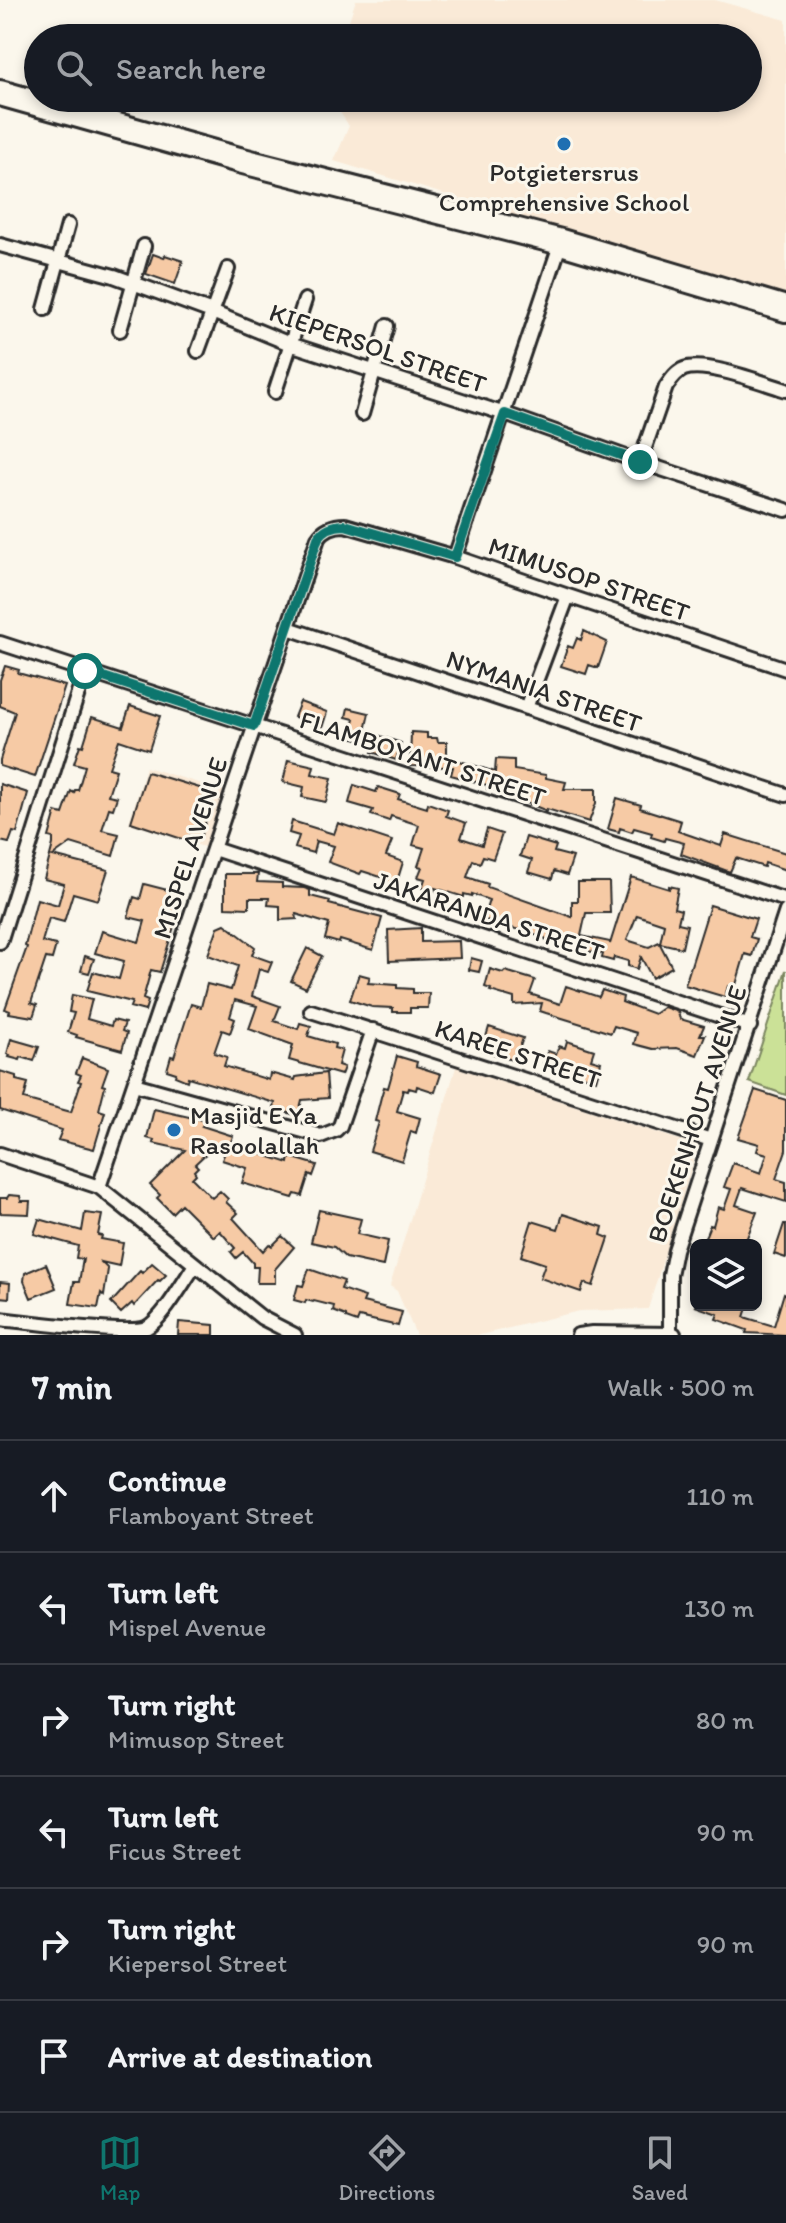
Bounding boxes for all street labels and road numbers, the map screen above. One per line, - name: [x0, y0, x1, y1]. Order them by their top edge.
- street label: KIEPERSOL STREET: [265, 296, 491, 400]
- street label: MIMUSOP STREET: [484, 530, 694, 629]
- street label: NYMANIA STREET: [442, 643, 646, 740]
- street label: FLAMBOYANT STREET: [296, 703, 550, 813]
- street label: MISPEL AVENUE: [146, 753, 234, 943]
- street label: JAKARANDA STREET: [370, 864, 608, 968]
- street label: BOEKENHOUT AVENUE: [640, 981, 754, 1247]
- street label: KAREE STREET: [431, 1012, 606, 1096]

